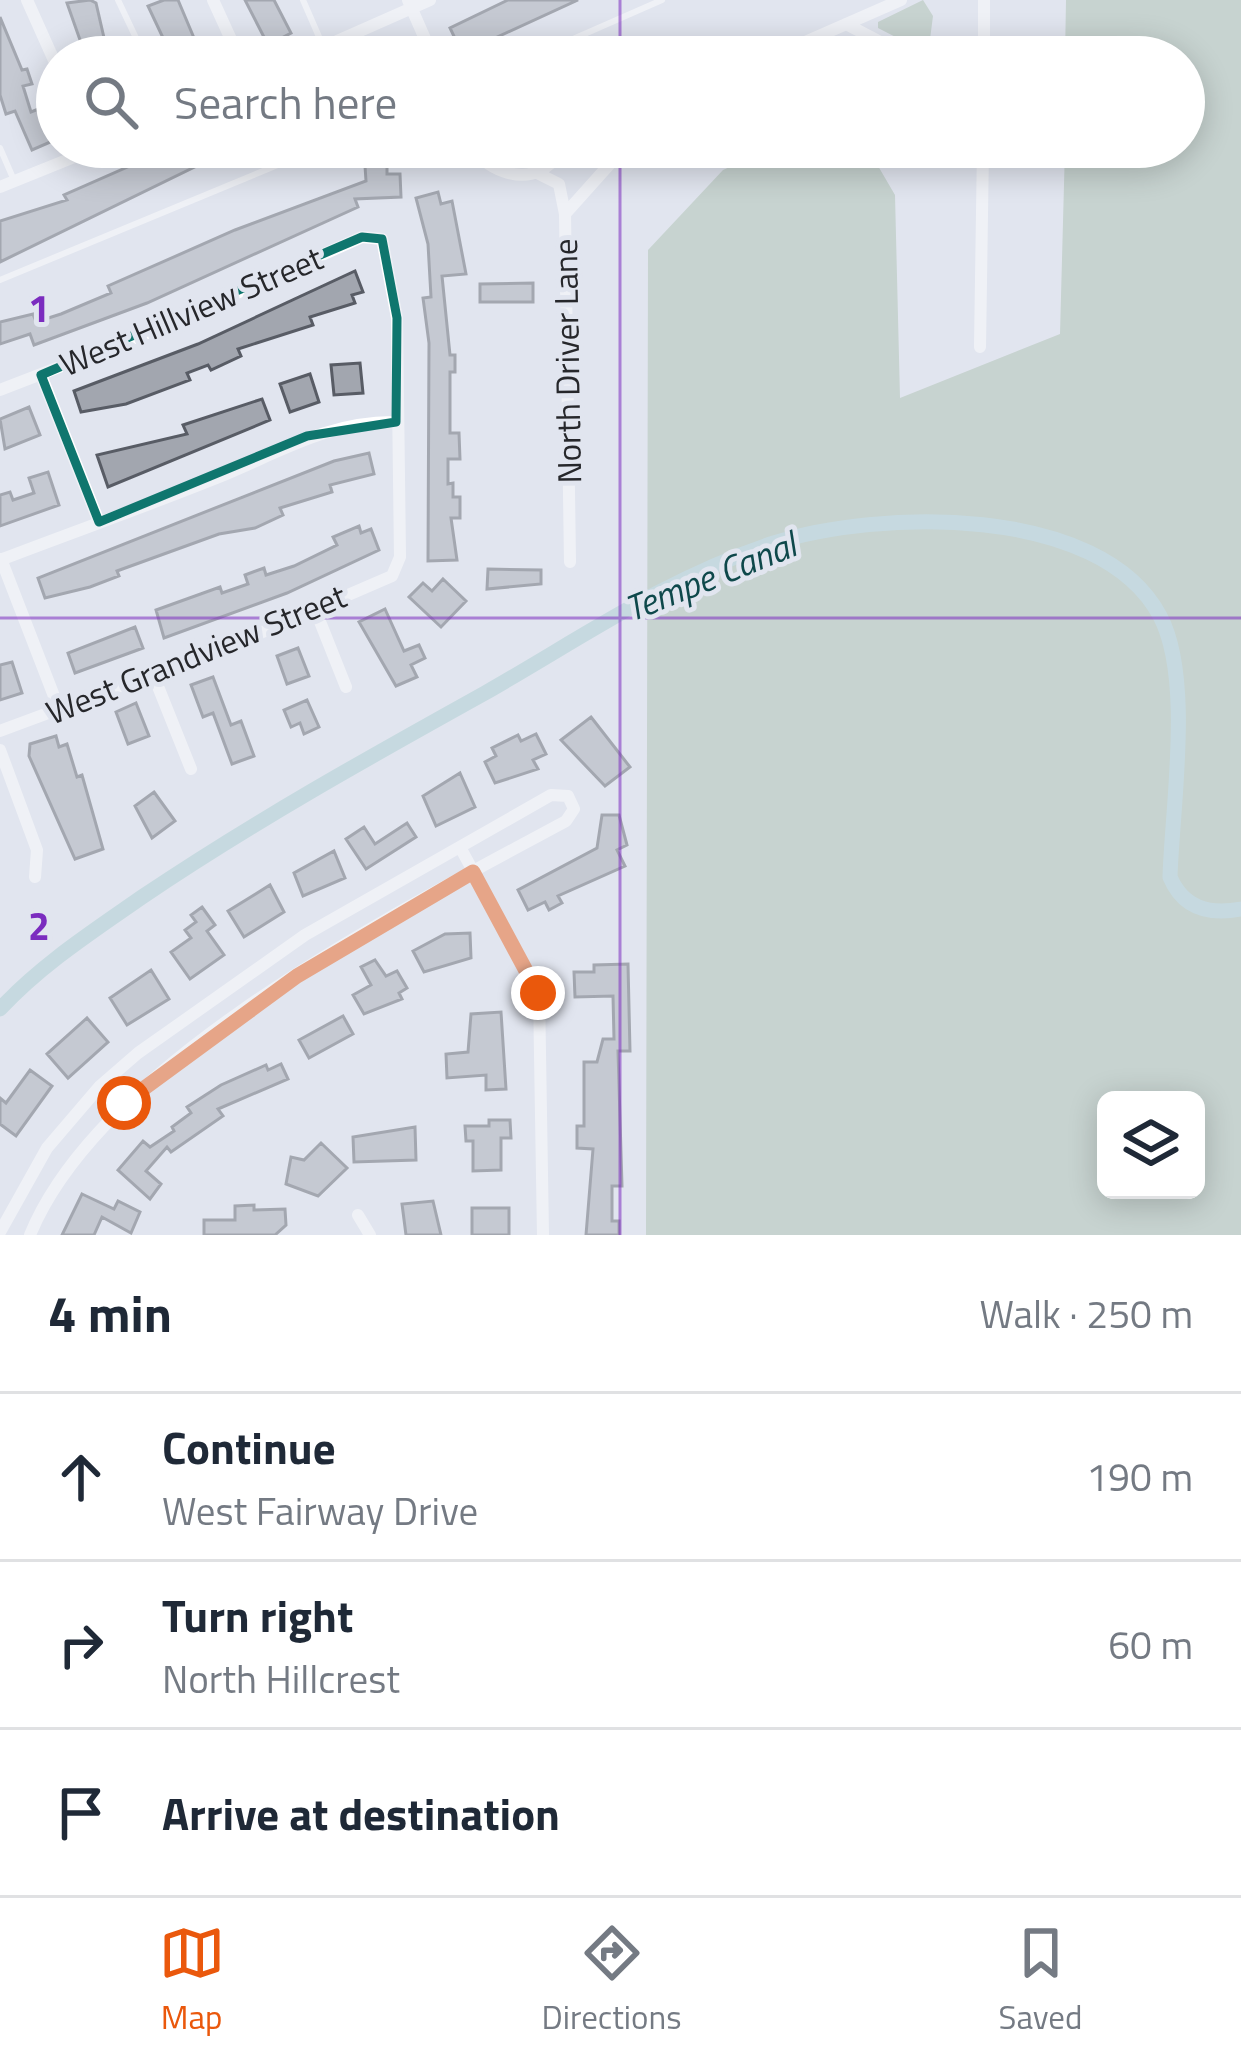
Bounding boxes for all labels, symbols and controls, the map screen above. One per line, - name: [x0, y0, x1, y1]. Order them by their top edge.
- search box: [36, 36, 1205, 168]
- text: Search here: [174, 68, 397, 136]
- icon: search: [78, 69, 144, 135]
- street label: West Hillview Street: [52, 233, 331, 389]
- street label: North Driver Lane: [540, 238, 594, 484]
- text: 1: [28, 278, 50, 337]
- water label: Tempe Canal: [616, 515, 808, 635]
- street label: West Grandview Street: [38, 571, 354, 737]
- text: 2: [28, 896, 50, 955]
- route end: [511, 966, 565, 1020]
- route start: [97, 1076, 151, 1130]
- map controls: [1097, 1091, 1205, 1199]
- button: layers: [1097, 1091, 1205, 1199]
- text: 4 min: [48, 1274, 172, 1352]
- text: Walk · 250 m: [979, 1284, 1193, 1343]
- text: Continue: [162, 1413, 336, 1481]
- icon: ahead: [48, 1444, 114, 1510]
- text: 190 m: [1086, 1447, 1193, 1506]
- text: West Fairway Drive: [162, 1481, 478, 1540]
- text: Turn right: [162, 1581, 353, 1649]
- icon: right: [48, 1612, 114, 1678]
- text: 60 m: [1108, 1615, 1193, 1674]
- text: North Hillcrest: [162, 1649, 400, 1708]
- text: Arrive at destination: [162, 1779, 560, 1847]
- icon: arrive: [48, 1780, 114, 1846]
- tab: Map: [159, 1920, 225, 2042]
- tab: Directions: [542, 1920, 682, 2042]
- tab: Saved: [999, 1920, 1082, 2042]

